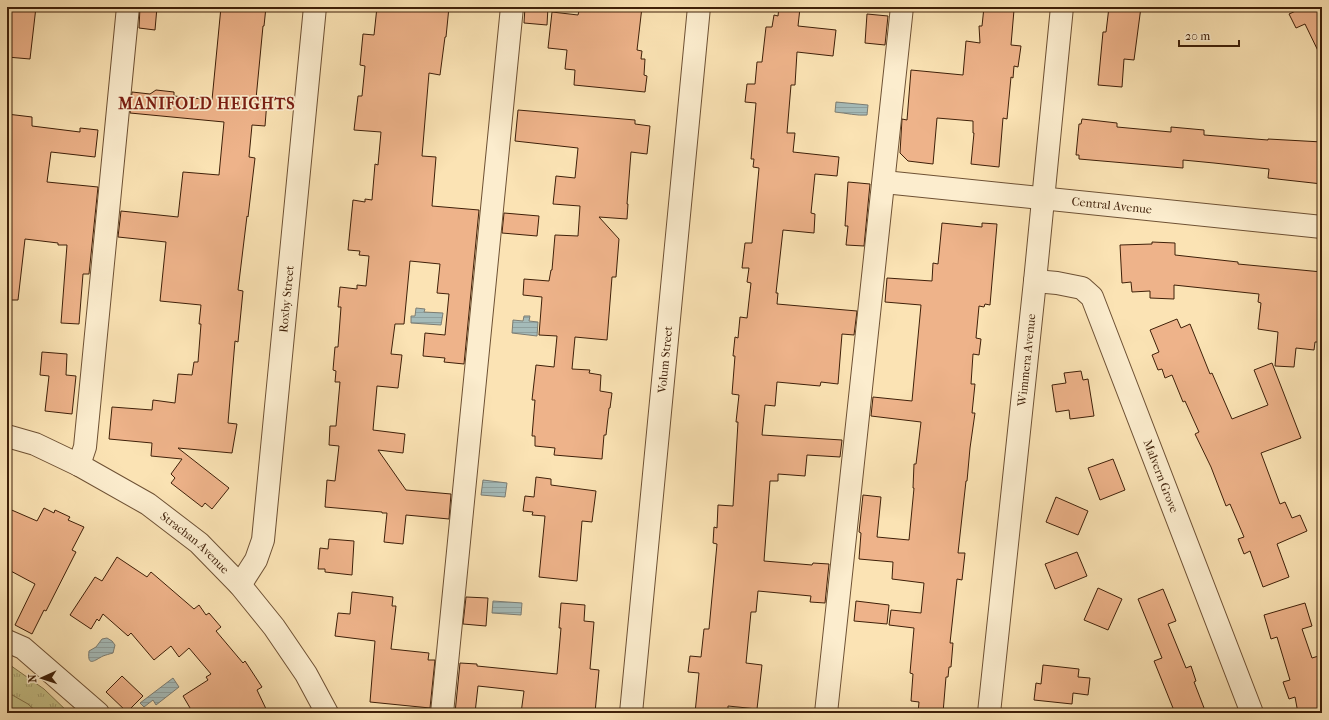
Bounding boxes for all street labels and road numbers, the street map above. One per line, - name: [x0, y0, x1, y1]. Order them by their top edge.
- street label: Central Avenue: [1071, 194, 1153, 216]
- street label: Roxby Street: [276, 264, 297, 333]
- street label: Wimmera Avenue: [1015, 313, 1038, 408]
- street label: Volum Street: [655, 325, 675, 395]
- street label: Malvern Grove: [1141, 438, 1181, 515]
- street label: Strachan Avenue: [158, 509, 232, 577]

